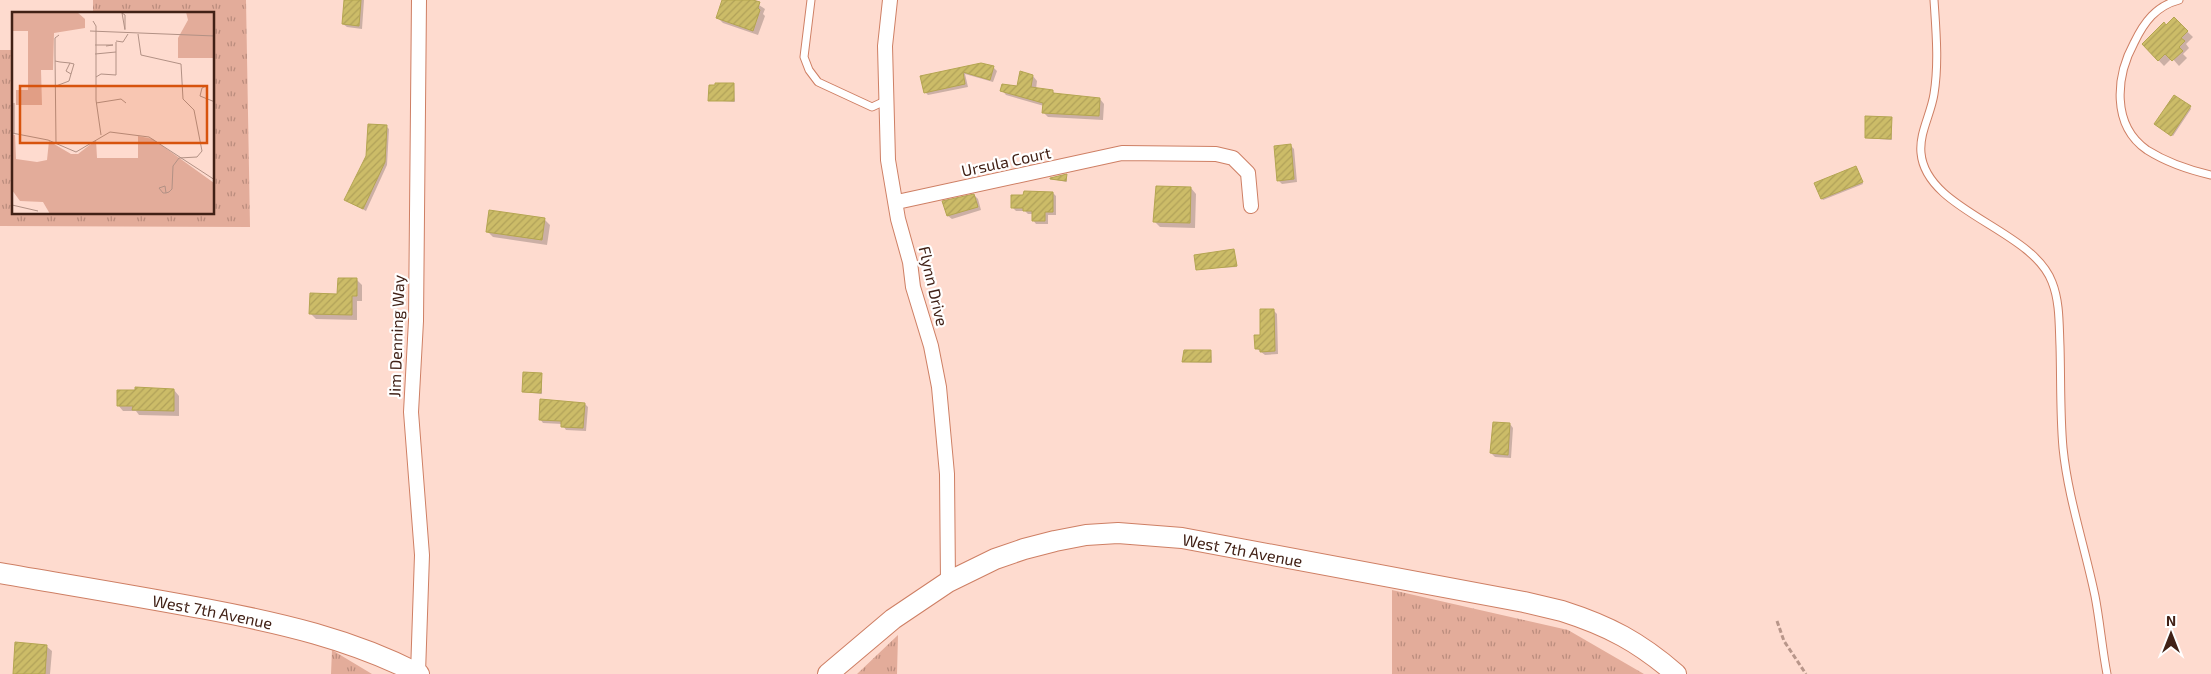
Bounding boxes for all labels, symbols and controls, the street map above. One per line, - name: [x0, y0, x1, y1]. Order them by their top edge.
- inset map: [12, 12, 215, 215]
- street label: Ursula Court: [959, 142, 1053, 180]
- street label: Flynn Drive: [916, 244, 952, 328]
- street label: Jim Denning Way: [384, 274, 408, 398]
- street label: West 7th Avenue: [1181, 529, 1304, 570]
- street label: West 7th Avenue: [151, 590, 274, 632]
- north arrow: [2146, 609, 2196, 659]
- text: N: [2166, 612, 2176, 629]

